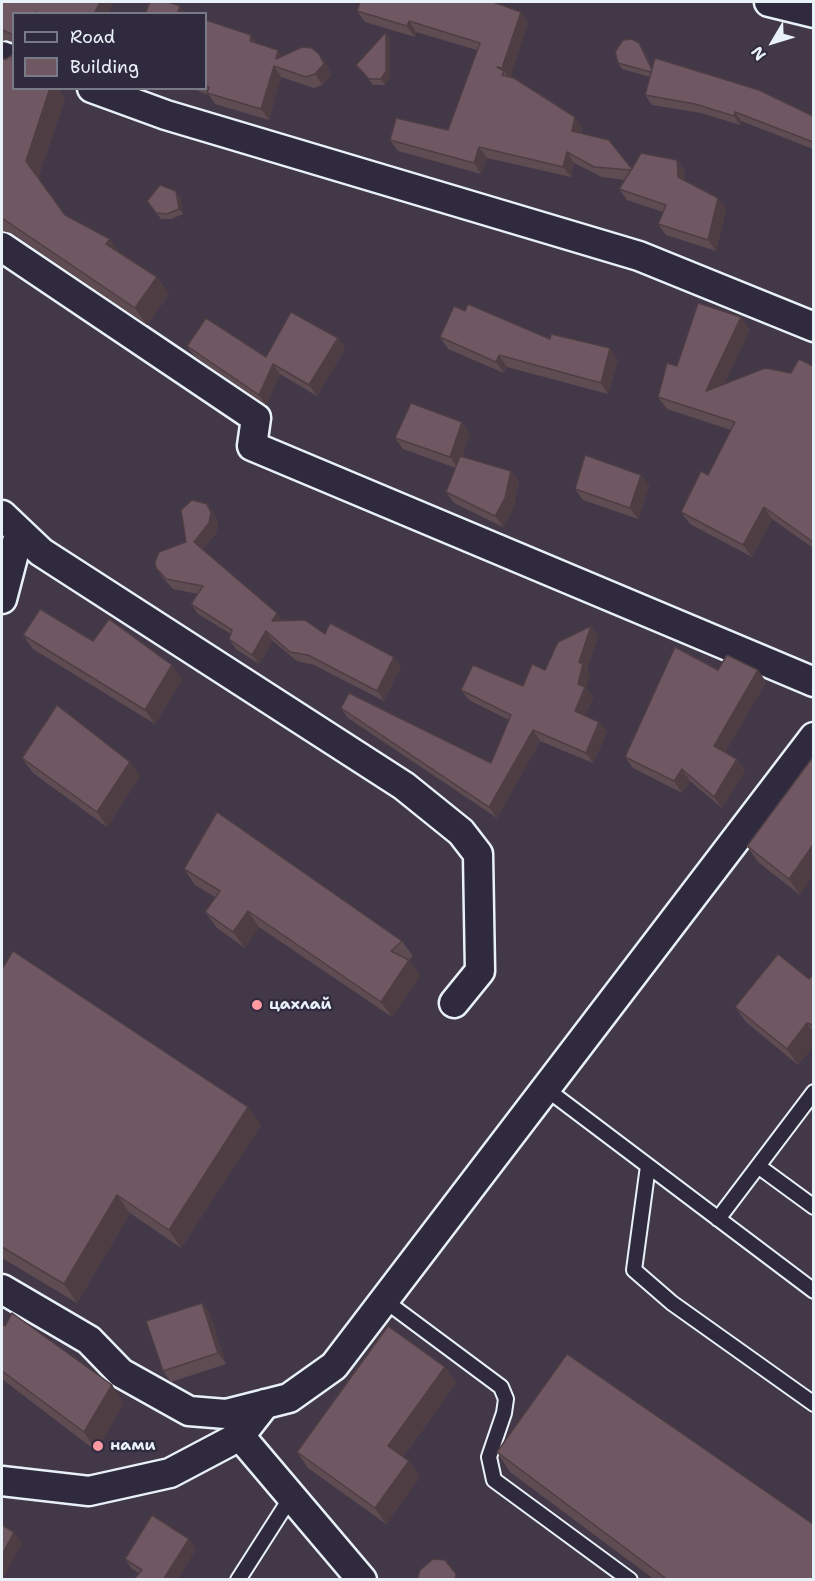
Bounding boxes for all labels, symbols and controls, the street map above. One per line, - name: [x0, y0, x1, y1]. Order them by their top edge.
- legend: [12, 12, 207, 90]
- north arrow: [743, 12, 803, 72]
- text: Road: [70, 25, 115, 49]
- text: N: [746, 42, 771, 65]
- text: Building: [70, 55, 139, 79]
- place label: цахлай: [269, 995, 332, 1015]
- marker: цахлай: [250, 998, 264, 1012]
- place label: нами: [110, 1436, 156, 1456]
- marker: нами: [91, 1439, 105, 1453]

